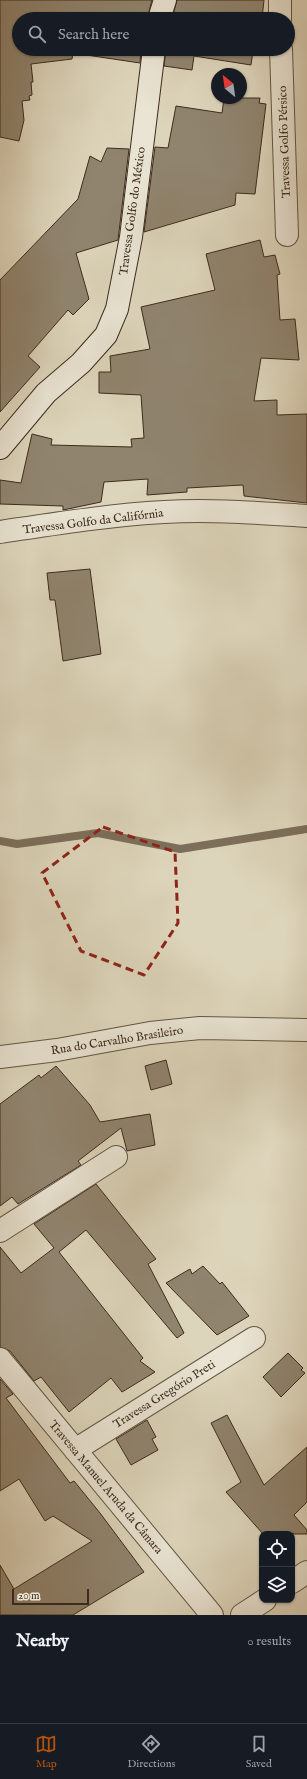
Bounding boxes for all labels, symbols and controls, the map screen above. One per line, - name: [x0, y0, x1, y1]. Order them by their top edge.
- search box: [12, 12, 295, 56]
- icon: search: [26, 23, 48, 45]
- text: Search here: [58, 25, 129, 44]
- north arrow: [211, 68, 247, 104]
- street label: Travessa Golfo Pérsico: [275, 85, 294, 199]
- street label: Travessa Golfo do México: [116, 145, 149, 276]
- street label: Travessa Golfo da Califórnia: [22, 505, 165, 538]
- street label: Rua do Carvalho Brasileiro: [50, 1023, 185, 1058]
- street label: Travessa Gregório Preti: [110, 1357, 218, 1432]
- street label: Travessa Manuel Aruda da Câmara: [45, 1418, 166, 1558]
- map controls: [259, 1531, 295, 1603]
- button: locate: [259, 1531, 295, 1567]
- button: layers: [259, 1567, 295, 1603]
- scale bar: [12, 1587, 89, 1606]
- text: 20 m: [18, 1589, 39, 1603]
- text: Nearby: [16, 1631, 69, 1652]
- text: 0 results: [247, 1633, 291, 1650]
- tab: Map: [35, 1733, 57, 1771]
- tab: Directions: [128, 1733, 175, 1771]
- tab: Saved: [246, 1733, 272, 1771]

